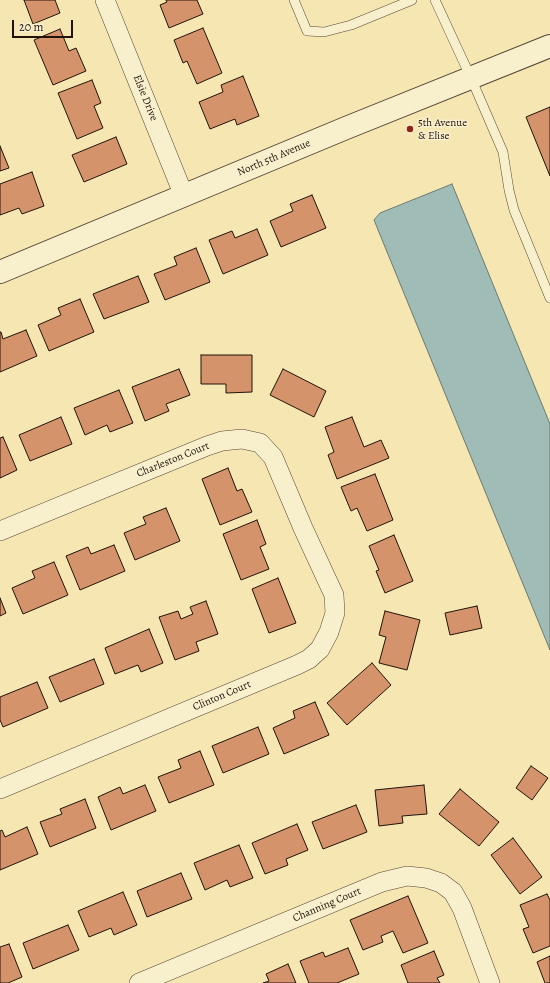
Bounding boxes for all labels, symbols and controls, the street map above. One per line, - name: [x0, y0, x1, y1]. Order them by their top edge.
- scale bar: [14, 12, 75, 38]
- text: 20 m: [19, 19, 43, 35]
- street label: Elsie Drive: [130, 73, 160, 123]
- place label: 5th Avenue & Elise: [418, 116, 467, 142]
- marker: 5th Avenue & Elise: [405, 124, 415, 134]
- street label: North 5th Avenue: [235, 137, 313, 179]
- street label: Charleston Court: [135, 439, 211, 481]
- street label: Clinton Court: [191, 678, 253, 714]
- street label: Channing Court: [291, 885, 363, 925]

